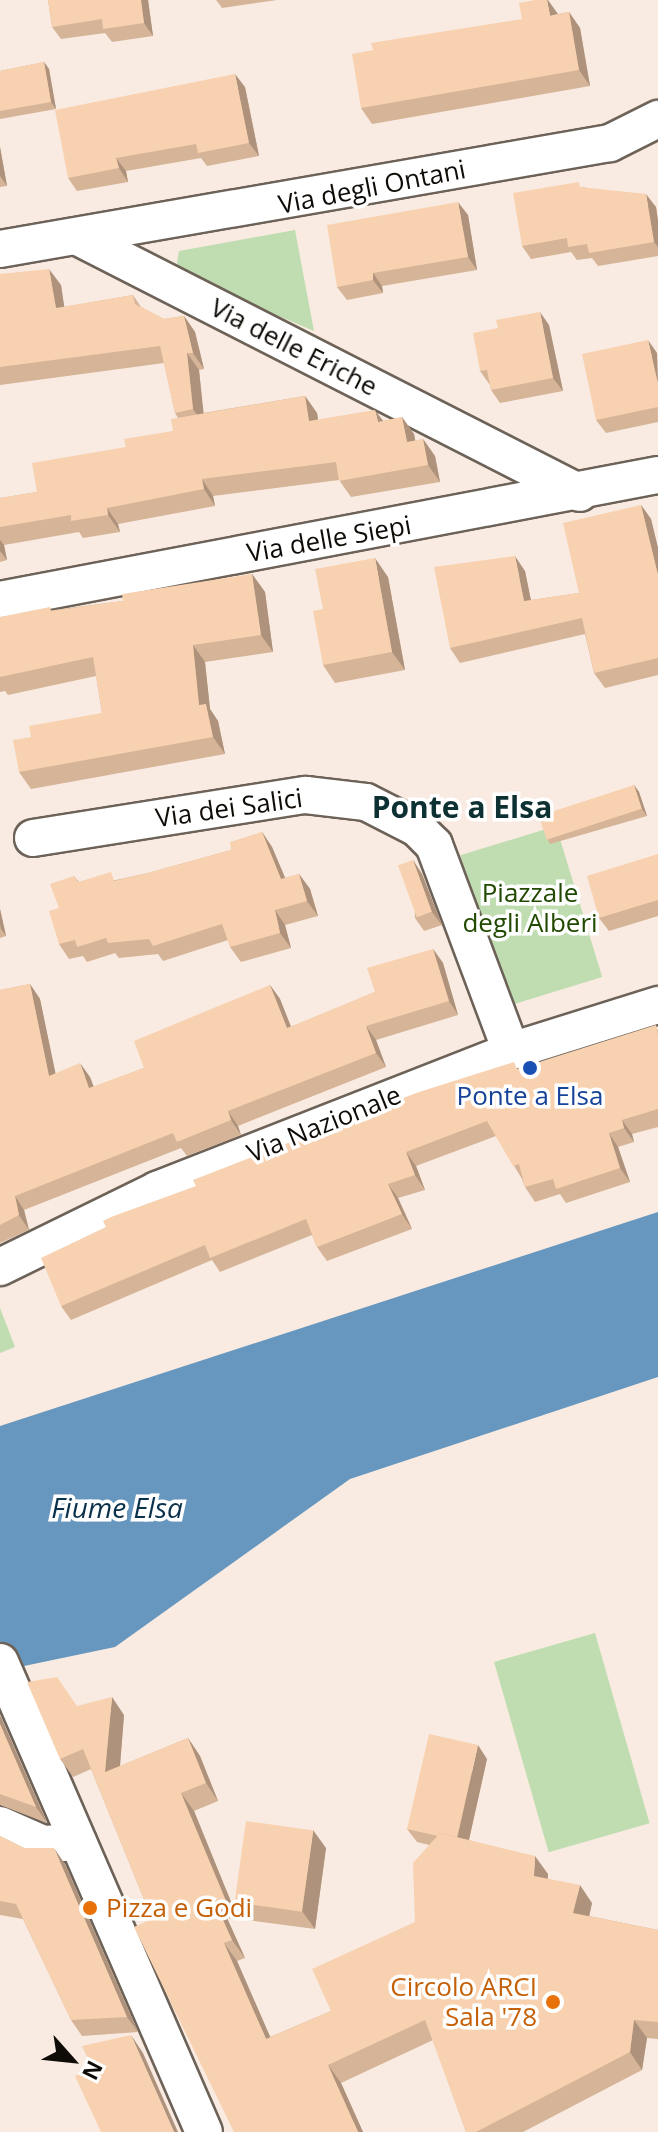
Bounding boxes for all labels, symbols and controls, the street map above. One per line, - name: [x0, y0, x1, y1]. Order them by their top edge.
- street label: Via degli Ontani: [276, 154, 468, 220]
- street label: Via delle Eriche: [205, 292, 383, 402]
- street label: Via delle Siepi: [244, 509, 414, 569]
- street label: Via dei Salici: [154, 782, 304, 834]
- district label: Ponte a Elsa: [372, 789, 552, 825]
- park label: Piazzale degli Alberi: [462, 877, 598, 938]
- marker: Ponte a Elsa: [521, 1059, 539, 1077]
- street label: Via Nazionale: [242, 1079, 406, 1169]
- place label: Ponte a Elsa: [457, 1080, 603, 1112]
- water label: Fiume Elsa: [51, 1490, 183, 1524]
- place label: Pizza e Godi: [106, 1892, 252, 1924]
- marker: Pizza e Godi: [81, 1899, 99, 1917]
- place label: Circolo ARCI Sala '78: [390, 1971, 537, 2032]
- marker: Circolo ARCI Sala '78: [544, 1993, 562, 2011]
- north arrow: [32, 2020, 112, 2100]
- text: N: [76, 2056, 111, 2086]

